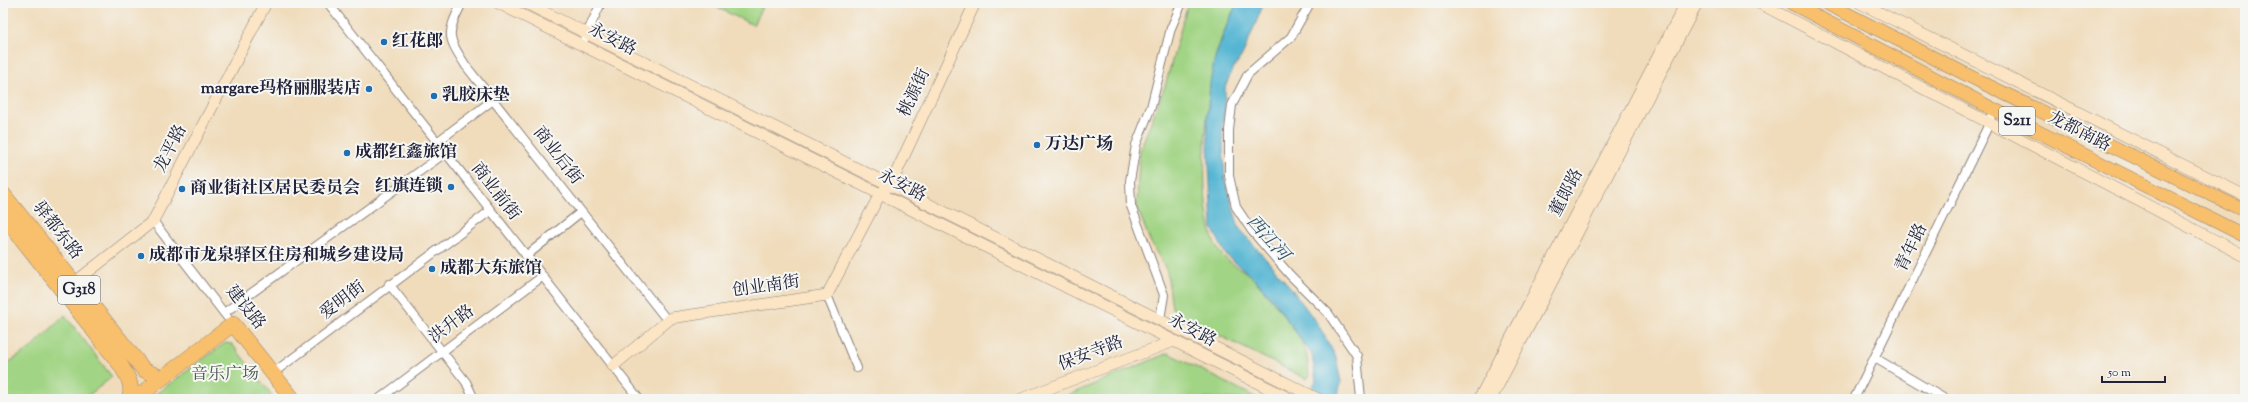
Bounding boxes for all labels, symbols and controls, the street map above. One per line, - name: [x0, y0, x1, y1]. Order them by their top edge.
- street label: 永安路: [584, 18, 640, 62]
- place label: 红花郎: [392, 30, 443, 54]
- marker: 红花郎: [379, 37, 389, 47]
- street label: 桃源街: [893, 65, 937, 121]
- place label: margare玛格丽服装店: [201, 77, 361, 101]
- marker: margare玛格丽服装店: [364, 84, 374, 94]
- place label: 乳胶床垫: [442, 84, 510, 108]
- marker: 乳胶床垫: [429, 91, 439, 101]
- street label: 龙都南路: [2043, 106, 2115, 158]
- road number: S211: [1999, 107, 2035, 135]
- street label: 龙平路: [149, 121, 193, 177]
- street label: 商业后街: [527, 122, 587, 190]
- place label: 万达广场: [1045, 133, 1113, 157]
- marker: 万达广场: [1032, 140, 1042, 150]
- place label: 成都红鑫旅馆: [355, 141, 457, 165]
- marker: 成都红鑫旅馆: [342, 148, 352, 158]
- street label: 商业前街: [465, 158, 525, 226]
- street label: 永安路: [874, 164, 930, 208]
- street label: 董郞路: [1544, 165, 1590, 221]
- place label: 红旗连锁: [375, 175, 443, 199]
- place label: 商业街社区居民委员会: [190, 177, 360, 201]
- marker: 红旗连锁: [446, 182, 456, 192]
- marker: 商业街社区居民委员会: [177, 184, 187, 194]
- street label: 驿都东路: [27, 197, 87, 265]
- water label: 西江河: [1239, 210, 1297, 270]
- street label: 青年路: [1890, 220, 1934, 276]
- place label: 成都市龙泉驿区住房和城乡建设局: [149, 244, 404, 268]
- marker: 成都市龙泉驿区住房和城乡建设局: [136, 251, 146, 261]
- place label: 成都大东旅馆: [440, 257, 542, 281]
- marker: 成都大东旅馆: [427, 264, 437, 274]
- street label: 创业南街: [731, 270, 801, 304]
- road number: G318: [58, 276, 100, 304]
- street label: 爱明街: [315, 276, 371, 326]
- street label: 建设路: [220, 281, 270, 335]
- street label: 洪升路: [424, 300, 480, 350]
- street label: 永安路: [1164, 308, 1220, 354]
- street label: 保安寺路: [1055, 331, 1127, 377]
- scale bar: [2102, 358, 2165, 384]
- park label: 音乐广场: [191, 363, 259, 387]
- text: 50 m: [2107, 364, 2131, 382]

